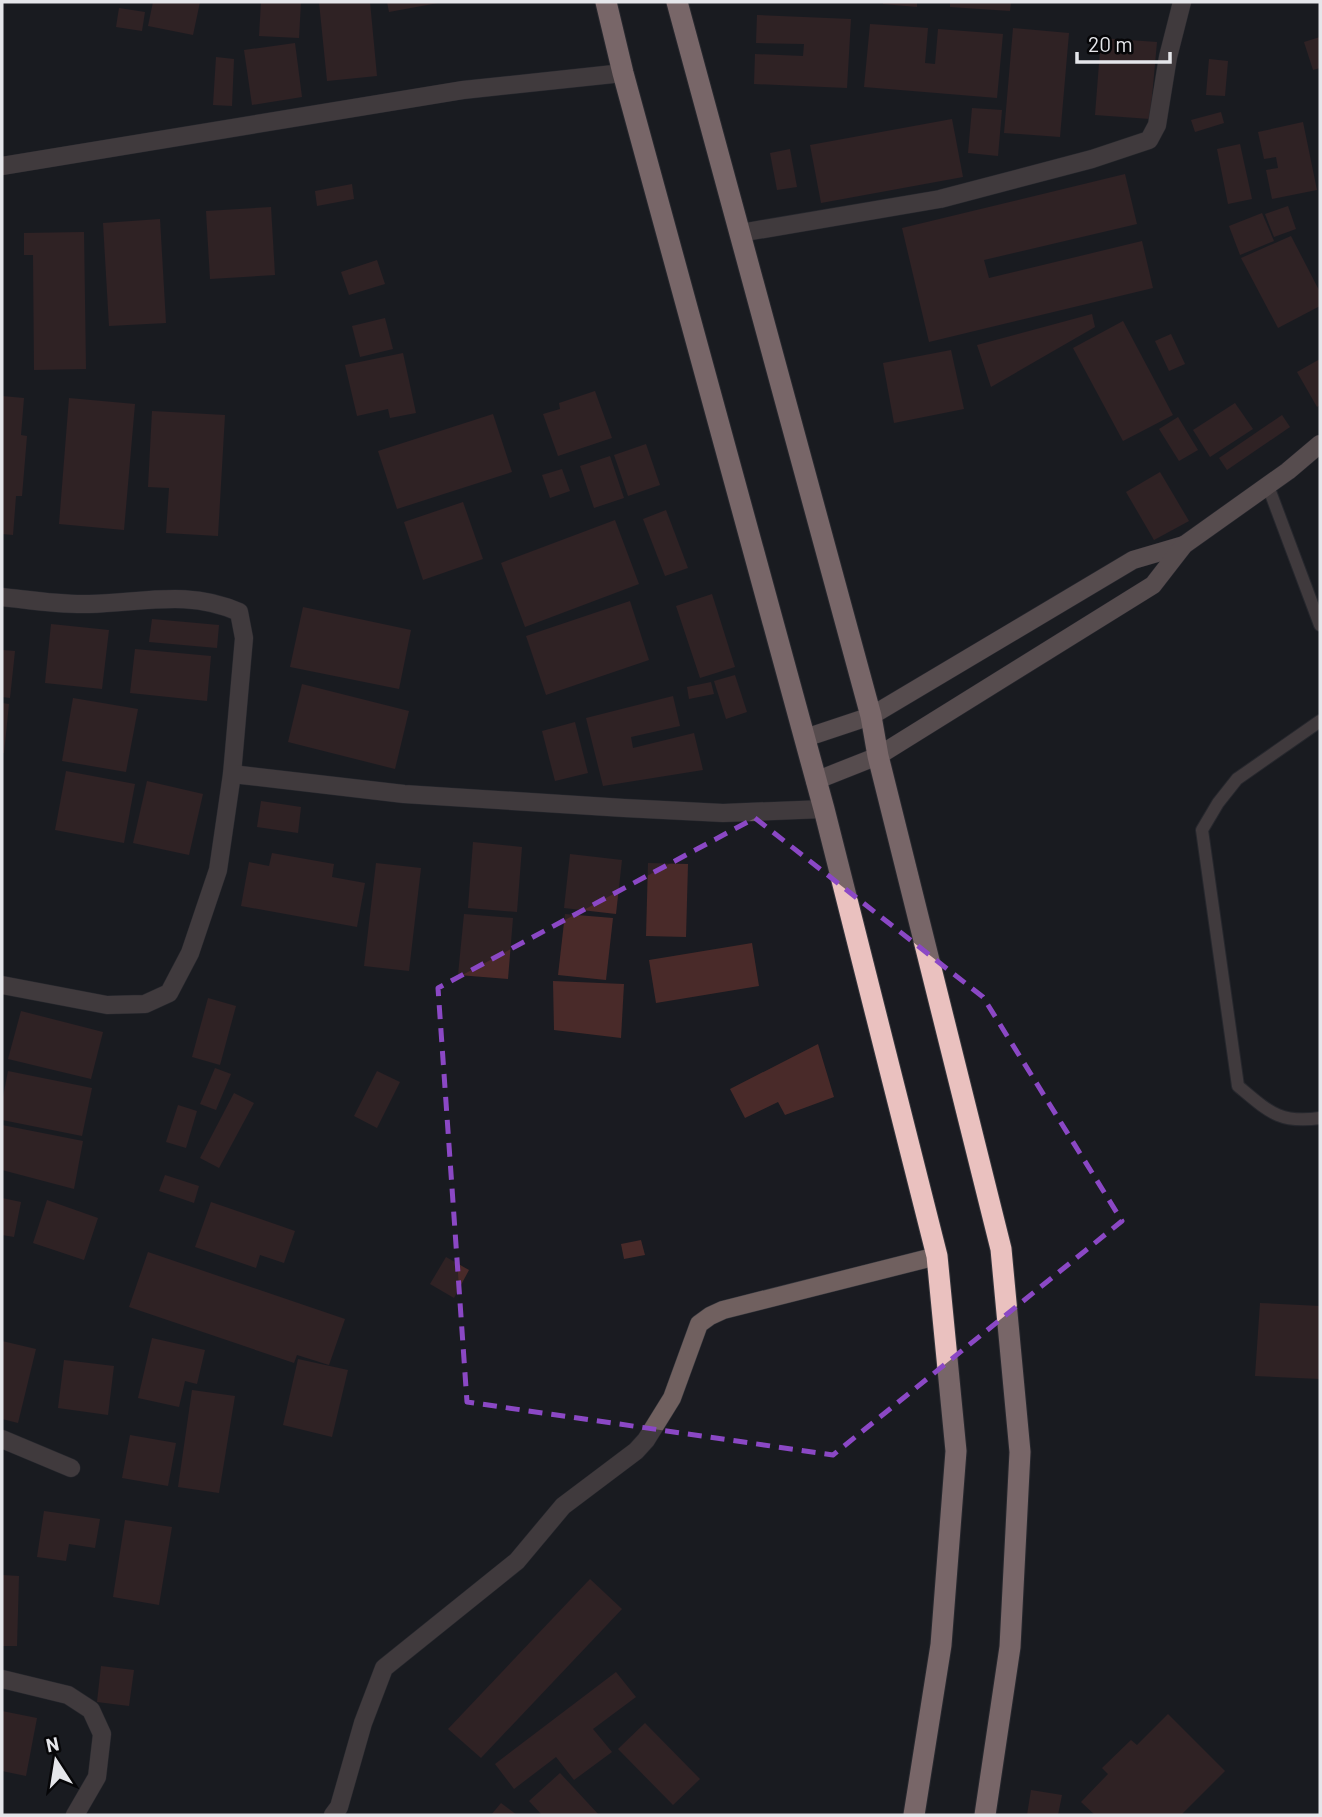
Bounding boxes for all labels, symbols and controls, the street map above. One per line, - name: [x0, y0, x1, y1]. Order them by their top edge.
- scale bar: [1077, 21, 1170, 65]
- text: 20 m: [1088, 31, 1133, 56]
- north arrow: [21, 1726, 91, 1796]
- text: N: [44, 1731, 61, 1756]

